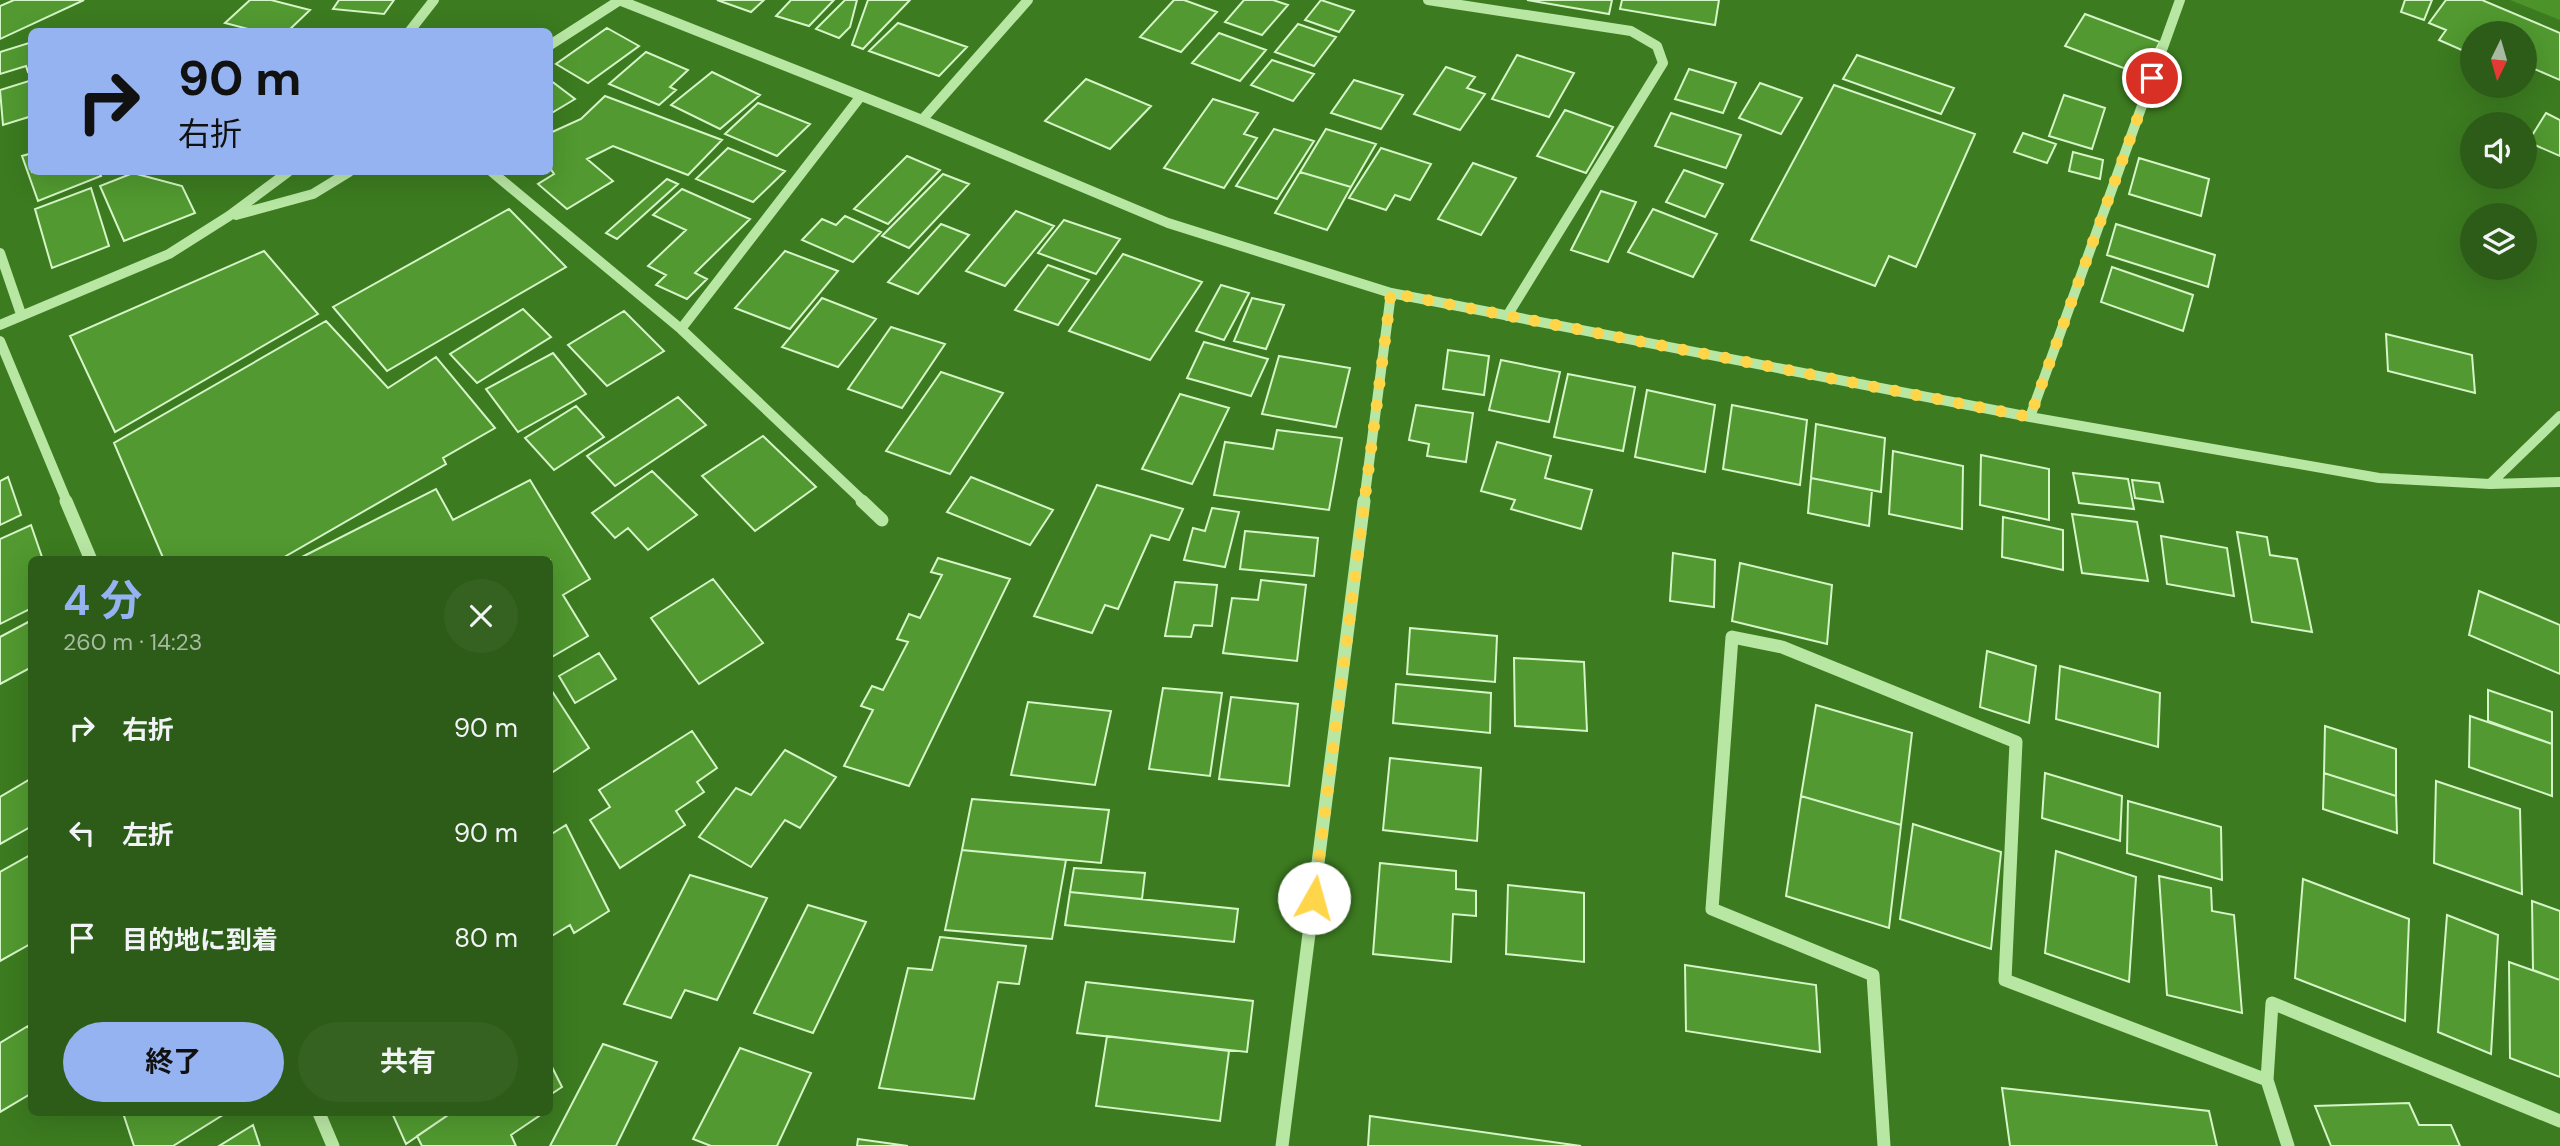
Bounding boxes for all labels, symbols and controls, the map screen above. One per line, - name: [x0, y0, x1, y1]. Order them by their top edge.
- north arrow: [2460, 21, 2538, 98]
- map controls: [2460, 21, 2537, 280]
- text: 90 m: [178, 46, 301, 110]
- pin: [2122, 48, 2182, 108]
- icon: right: [63, 56, 154, 147]
- icon: arrive: [2133, 59, 2171, 97]
- button: sound: [2460, 112, 2537, 189]
- text: 右折: [178, 113, 242, 155]
- button: layers: [2460, 203, 2537, 280]
- text: 4 分: [63, 573, 142, 628]
- button: close: [444, 579, 518, 653]
- text: 260 m · 14:23: [63, 627, 202, 657]
- icon: right: [63, 709, 101, 747]
- text: 90 m: [454, 711, 518, 745]
- text: 右折: [122, 713, 174, 747]
- icon: left: [63, 814, 101, 852]
- text: 90 m: [454, 816, 518, 850]
- text: 左折: [122, 818, 174, 852]
- position arrow: [1277, 861, 1351, 935]
- icon: arrive: [63, 919, 101, 957]
- text: 80 m: [454, 921, 518, 955]
- text: 目的地に到着: [122, 923, 278, 957]
- button: 終了: [63, 1022, 284, 1102]
- button: 共有: [298, 1022, 518, 1102]

